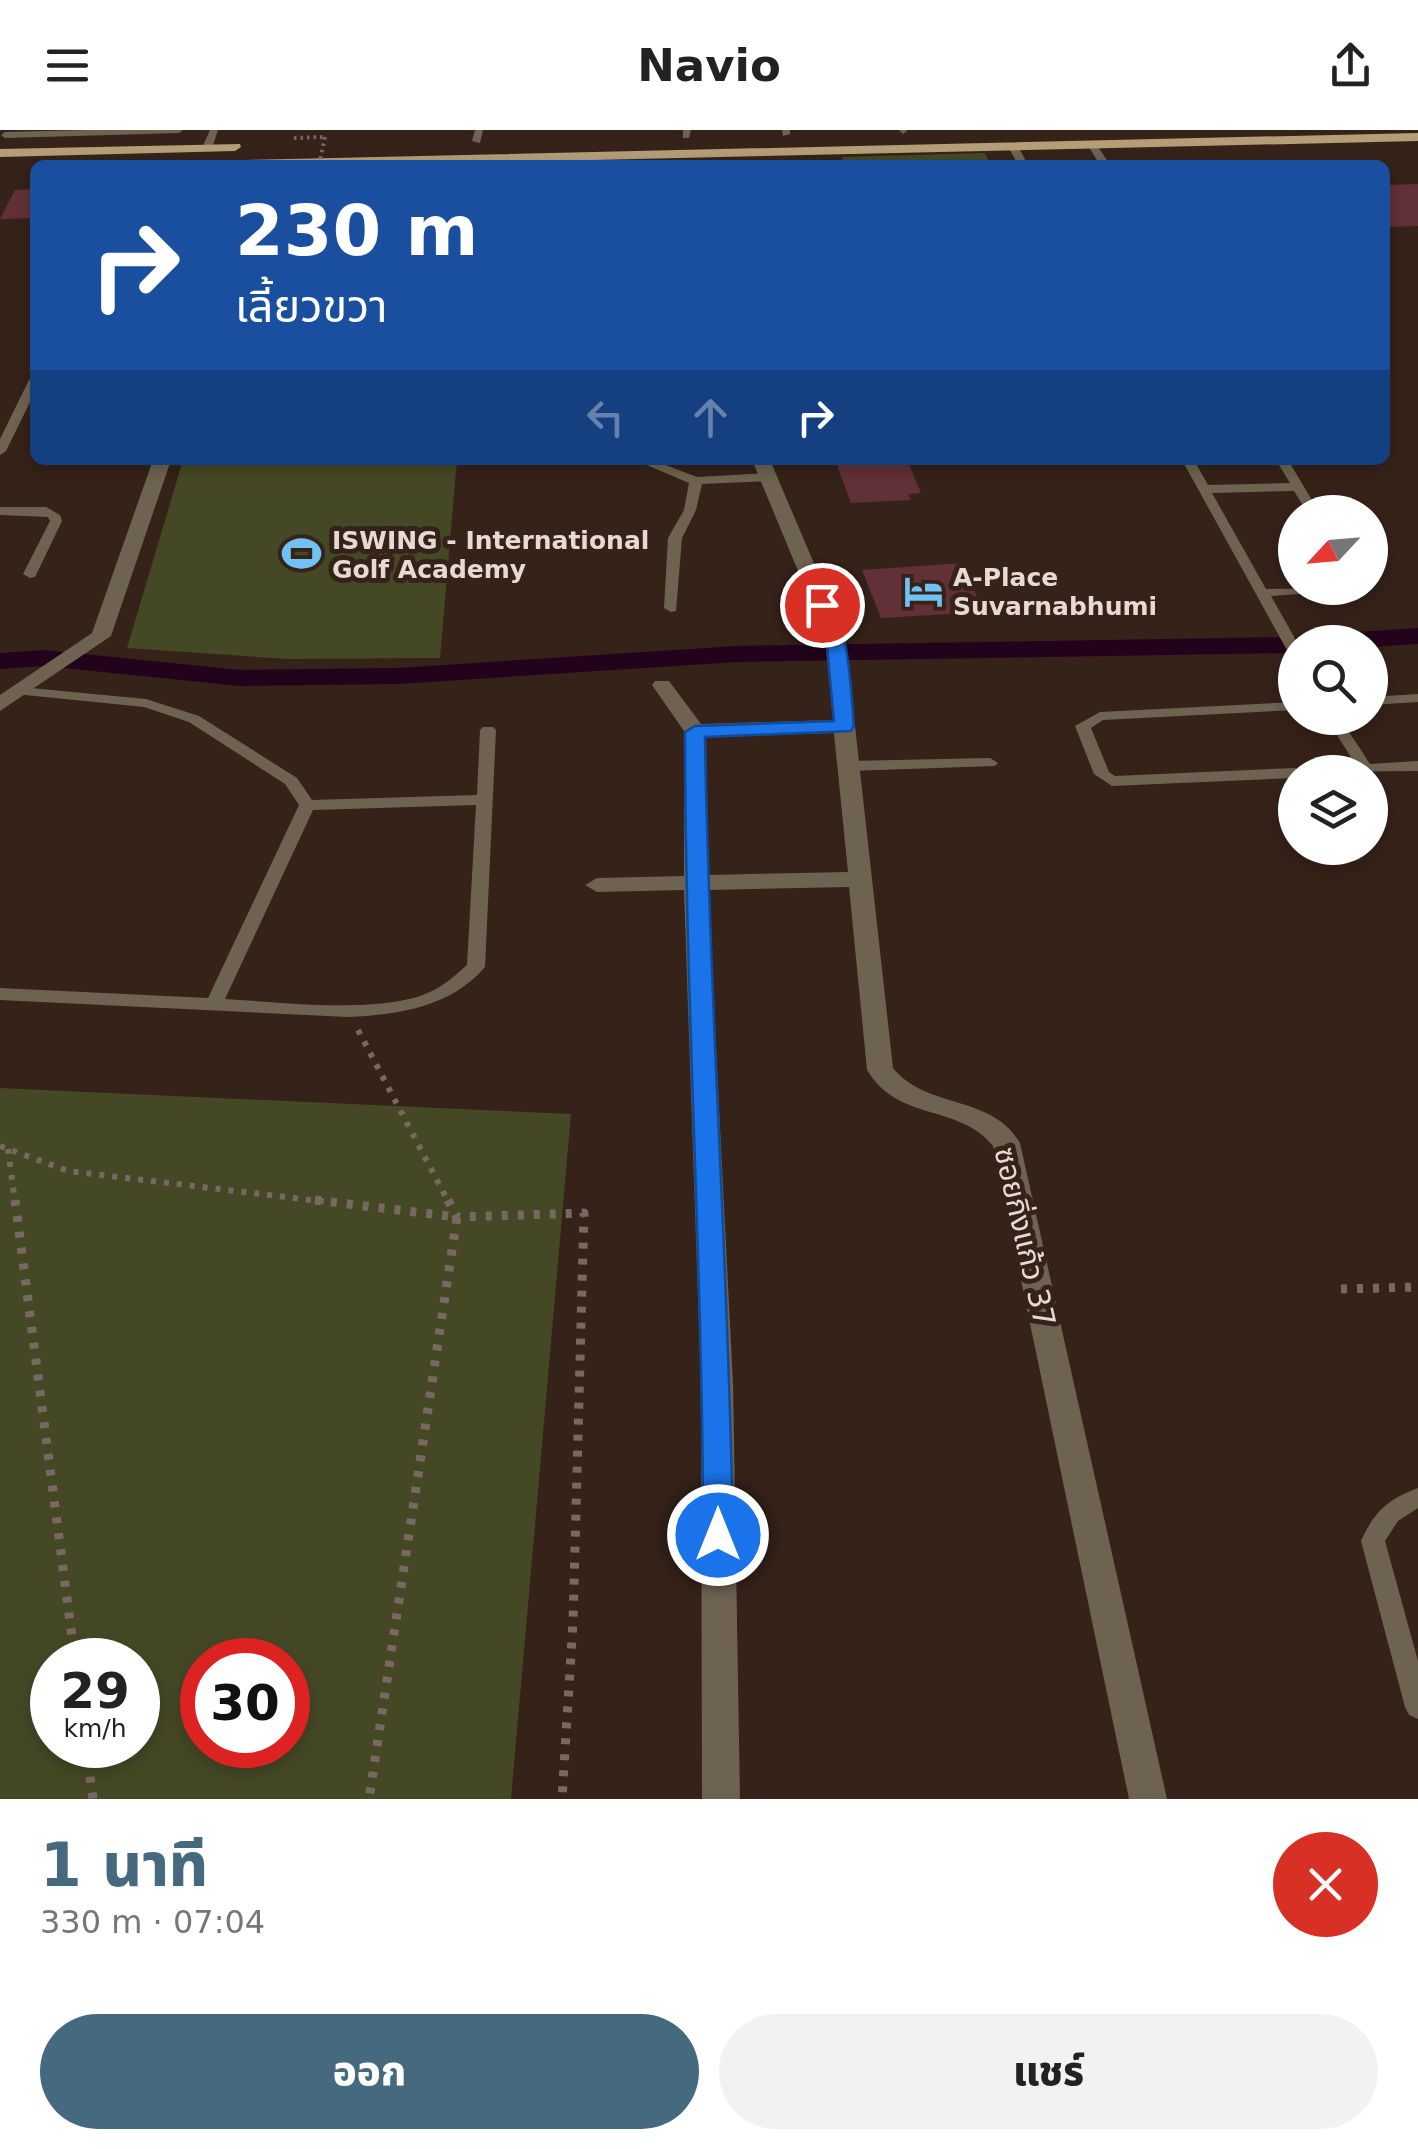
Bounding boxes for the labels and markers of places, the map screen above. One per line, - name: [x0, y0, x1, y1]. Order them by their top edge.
- place label: ISWING - International Golf Academy: [332, 526, 649, 584]
- sports icon: ISWING - International Golf Academy: [281, 533, 323, 575]
- pin: [780, 563, 865, 648]
- place label: A-Place Suvarnabhumi: [953, 563, 1157, 621]
- hotel icon: A-Place Suvarnabhumi: [902, 570, 944, 612]

